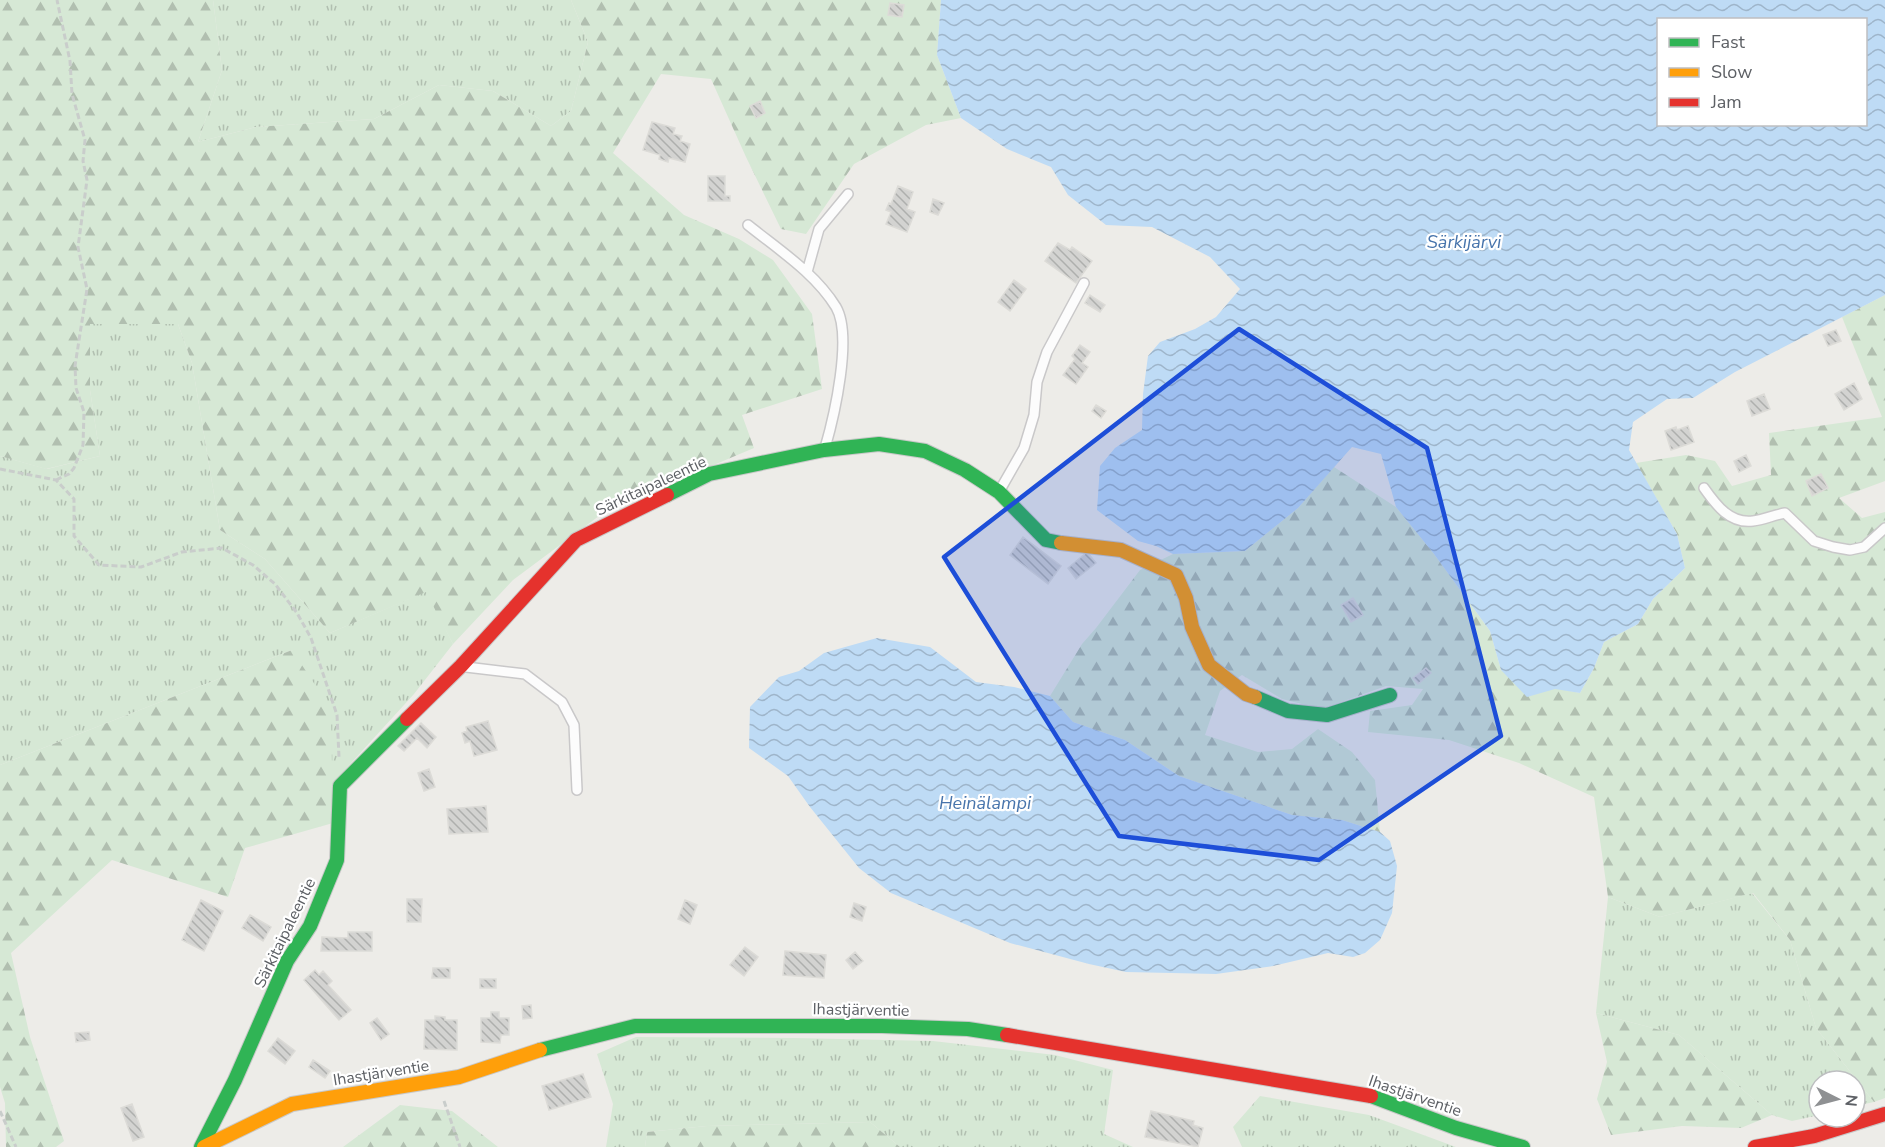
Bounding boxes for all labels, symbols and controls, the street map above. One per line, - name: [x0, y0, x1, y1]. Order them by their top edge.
- legend: [1657, 18, 1867, 126]
- text: Fast: [1711, 30, 1746, 54]
- text: Slow: [1711, 60, 1752, 84]
- text: Jam: [1710, 90, 1742, 114]
- water label: Särkijärvi: [1427, 230, 1502, 254]
- street label: Särkitaipaleentie: [592, 451, 710, 521]
- water label: Heinälampi: [939, 791, 1032, 815]
- street label: Särkitaipaleentie: [249, 874, 321, 992]
- street label: Ihastjärventie: [812, 998, 910, 1022]
- street label: Ihastjärventie: [331, 1055, 431, 1091]
- north arrow: [1807, 1069, 1867, 1129]
- street label: Ihastjärventie: [1366, 1070, 1464, 1122]
- text: N: [1839, 1093, 1862, 1108]

